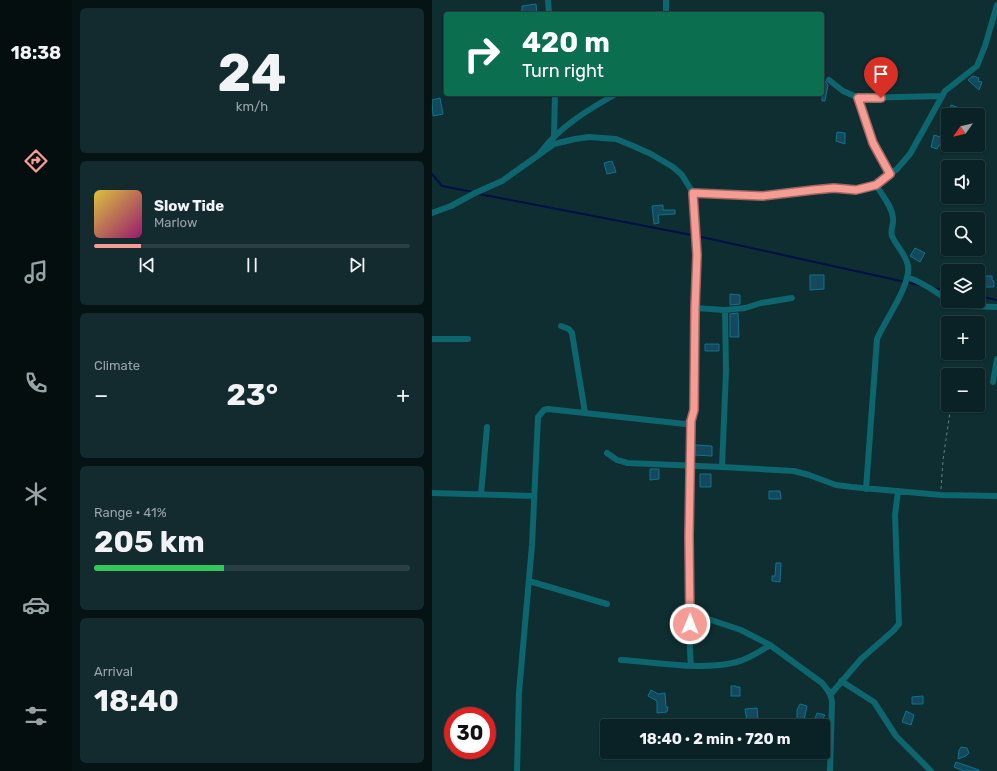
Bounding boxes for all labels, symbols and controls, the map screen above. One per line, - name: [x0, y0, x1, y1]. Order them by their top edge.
- text: 420 m: [522, 26, 610, 59]
- icon: right: [456, 28, 508, 80]
- text: 18:38: [11, 42, 61, 64]
- text: 24: [217, 42, 287, 104]
- pin: [864, 57, 898, 98]
- text: Turn right: [522, 60, 604, 82]
- icon: arrive: [870, 63, 892, 85]
- text: km/h: [236, 99, 268, 114]
- north arrow: [941, 108, 985, 152]
- map controls: [941, 108, 985, 412]
- icon: directions: [22, 147, 50, 175]
- button: sound: [941, 160, 985, 204]
- text: Slow Tide: [154, 197, 224, 215]
- button: search: [941, 212, 985, 256]
- text: Marlow: [154, 215, 197, 230]
- icon: previous: [136, 254, 158, 276]
- icon: pause: [241, 254, 263, 276]
- icon: next: [346, 254, 368, 276]
- icon: music: [22, 258, 50, 286]
- button: layers: [941, 264, 985, 308]
- button: +: [941, 316, 985, 360]
- text: Climate: [94, 358, 140, 373]
- button: −: [941, 368, 985, 412]
- icon: phone: [22, 369, 50, 397]
- text: 23°: [226, 377, 278, 413]
- text: −: [94, 382, 108, 409]
- text: +: [396, 382, 410, 409]
- icon: climate: [22, 480, 50, 508]
- text: Range · 41%: [94, 505, 167, 520]
- text: 205 km: [94, 524, 205, 560]
- icon: car: [22, 591, 50, 619]
- position arrow: [669, 603, 711, 645]
- text: Arrival: [94, 664, 133, 679]
- text: 18:40: [94, 683, 179, 719]
- icon: filters: [22, 702, 50, 730]
- speed limit sign: 30: [444, 707, 496, 759]
- text: 18:40 · 2 min · 720 m: [639, 730, 791, 748]

